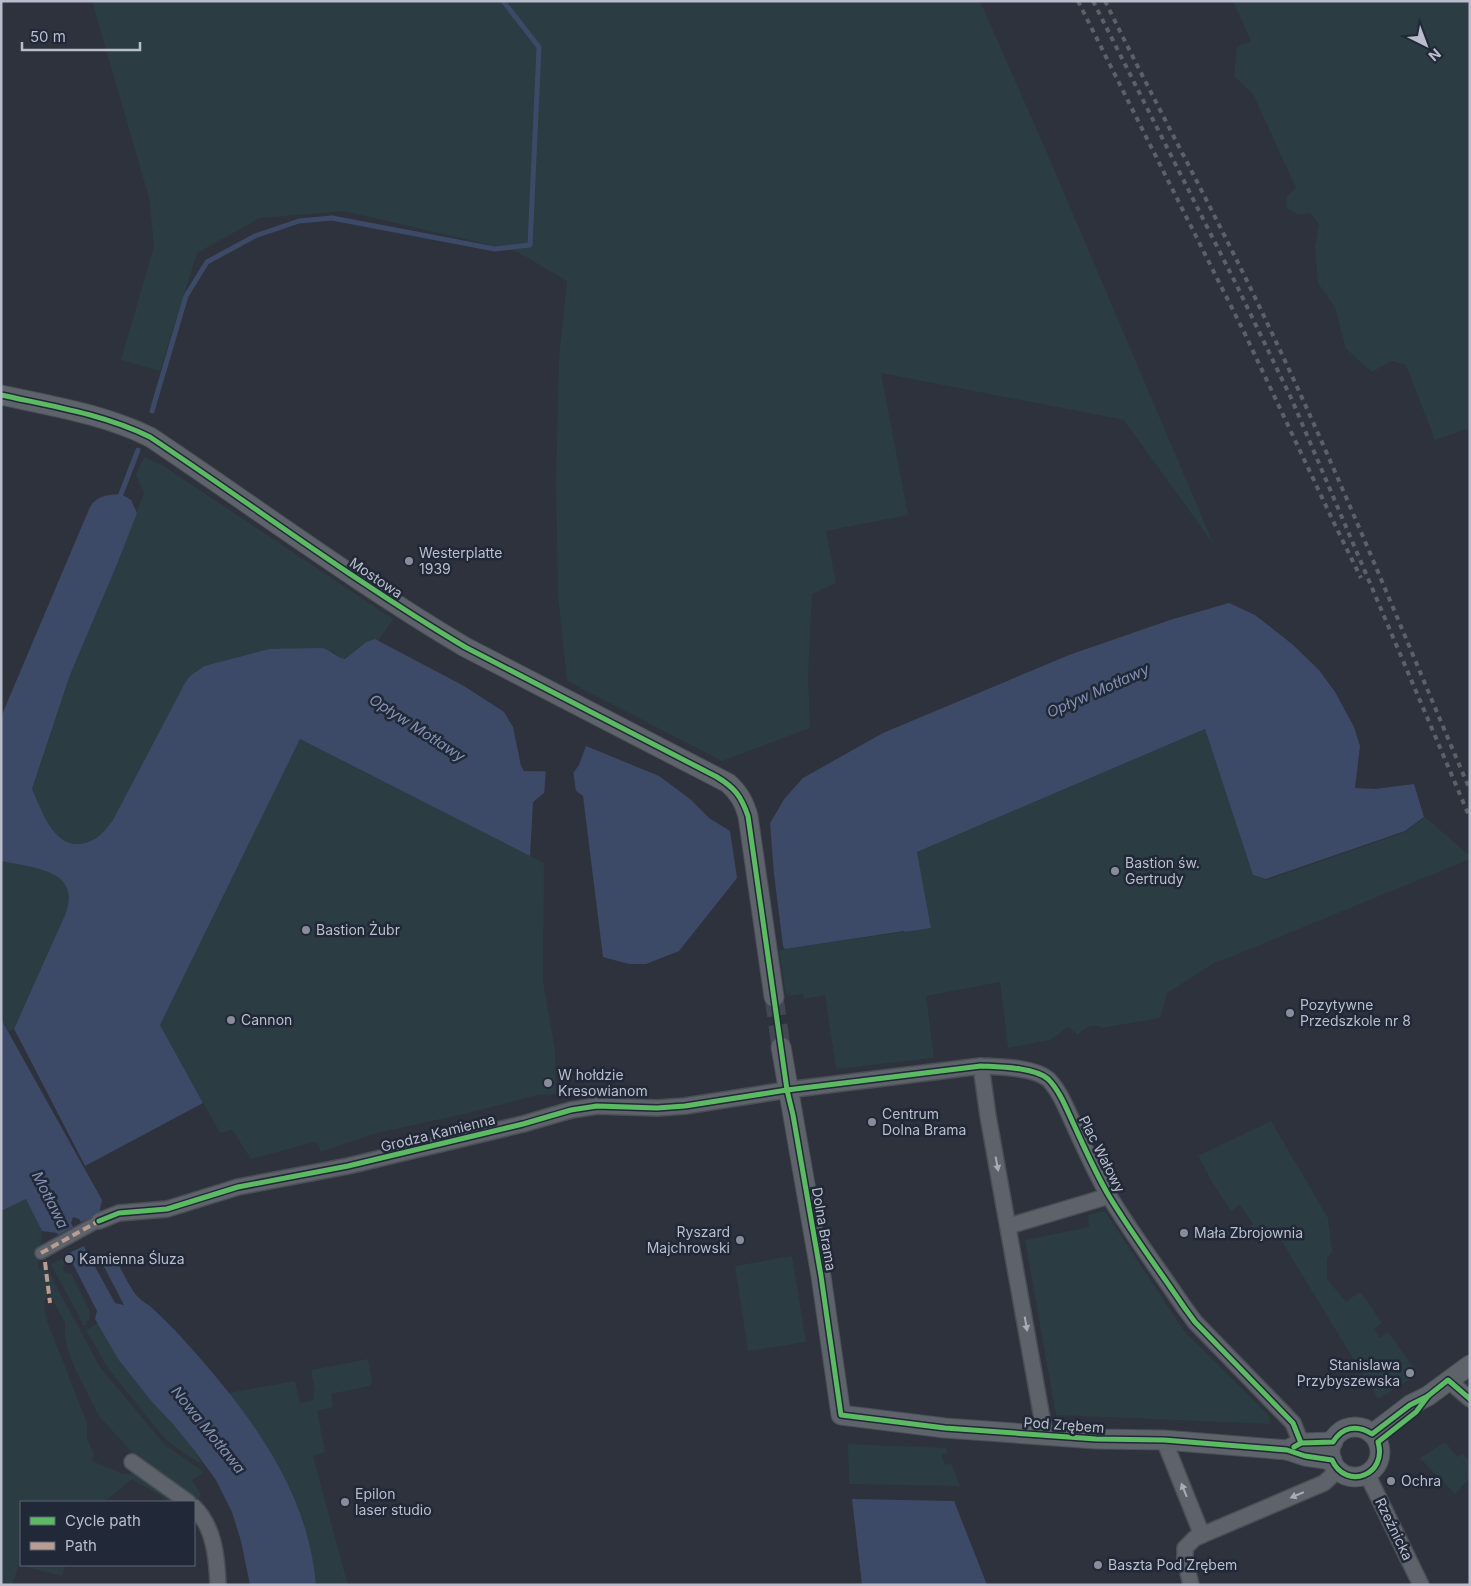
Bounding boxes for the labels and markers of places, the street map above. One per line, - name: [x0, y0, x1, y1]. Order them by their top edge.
- place label: Westerplatte 1939: [419, 544, 502, 577]
- marker: Westerplatte 1939: [403, 555, 415, 567]
- place label: Bastion św. Gertrudy: [1125, 854, 1200, 887]
- marker: Bastion św. Gertrudy: [1109, 865, 1121, 877]
- place label: Bastion Żubr: [316, 921, 400, 938]
- marker: Bastion Żubr: [300, 924, 312, 936]
- place label: Pozytywne Przedszkole nr 8: [1300, 996, 1411, 1029]
- marker: Pozytywne Przedszkole nr 8: [1284, 1007, 1296, 1019]
- place label: Cannon: [241, 1011, 292, 1028]
- marker: Cannon: [225, 1014, 237, 1026]
- place label: W hołdzie Kresowianom: [558, 1066, 648, 1099]
- marker: W hołdzie Kresowianom: [542, 1077, 554, 1089]
- place label: Centrum Dolna Brama: [882, 1105, 966, 1138]
- marker: Centrum Dolna Brama: [866, 1116, 878, 1128]
- place label: Ryszard Majchrowski: [647, 1223, 730, 1256]
- place label: Mała Zbrojownia: [1194, 1224, 1303, 1241]
- marker: Mała Zbrojownia: [1178, 1227, 1190, 1239]
- marker: Ryszard Majchrowski: [734, 1234, 746, 1246]
- place label: Kamienna Śluza: [79, 1250, 185, 1267]
- marker: Kamienna Śluza: [63, 1253, 75, 1265]
- place label: Stanislawa Przybyszewska: [1297, 1356, 1400, 1389]
- marker: Stanislawa Przybyszewska: [1404, 1367, 1416, 1379]
- place label: Ochra: [1401, 1472, 1441, 1489]
- marker: Ochra: [1385, 1475, 1397, 1487]
- place label: Epilon laser studio: [355, 1485, 432, 1518]
- marker: Epilon laser studio: [339, 1496, 351, 1508]
- place label: Baszta Pod Zrębem: [1108, 1556, 1237, 1573]
- marker: Baszta Pod Zrębem: [1092, 1559, 1104, 1571]

